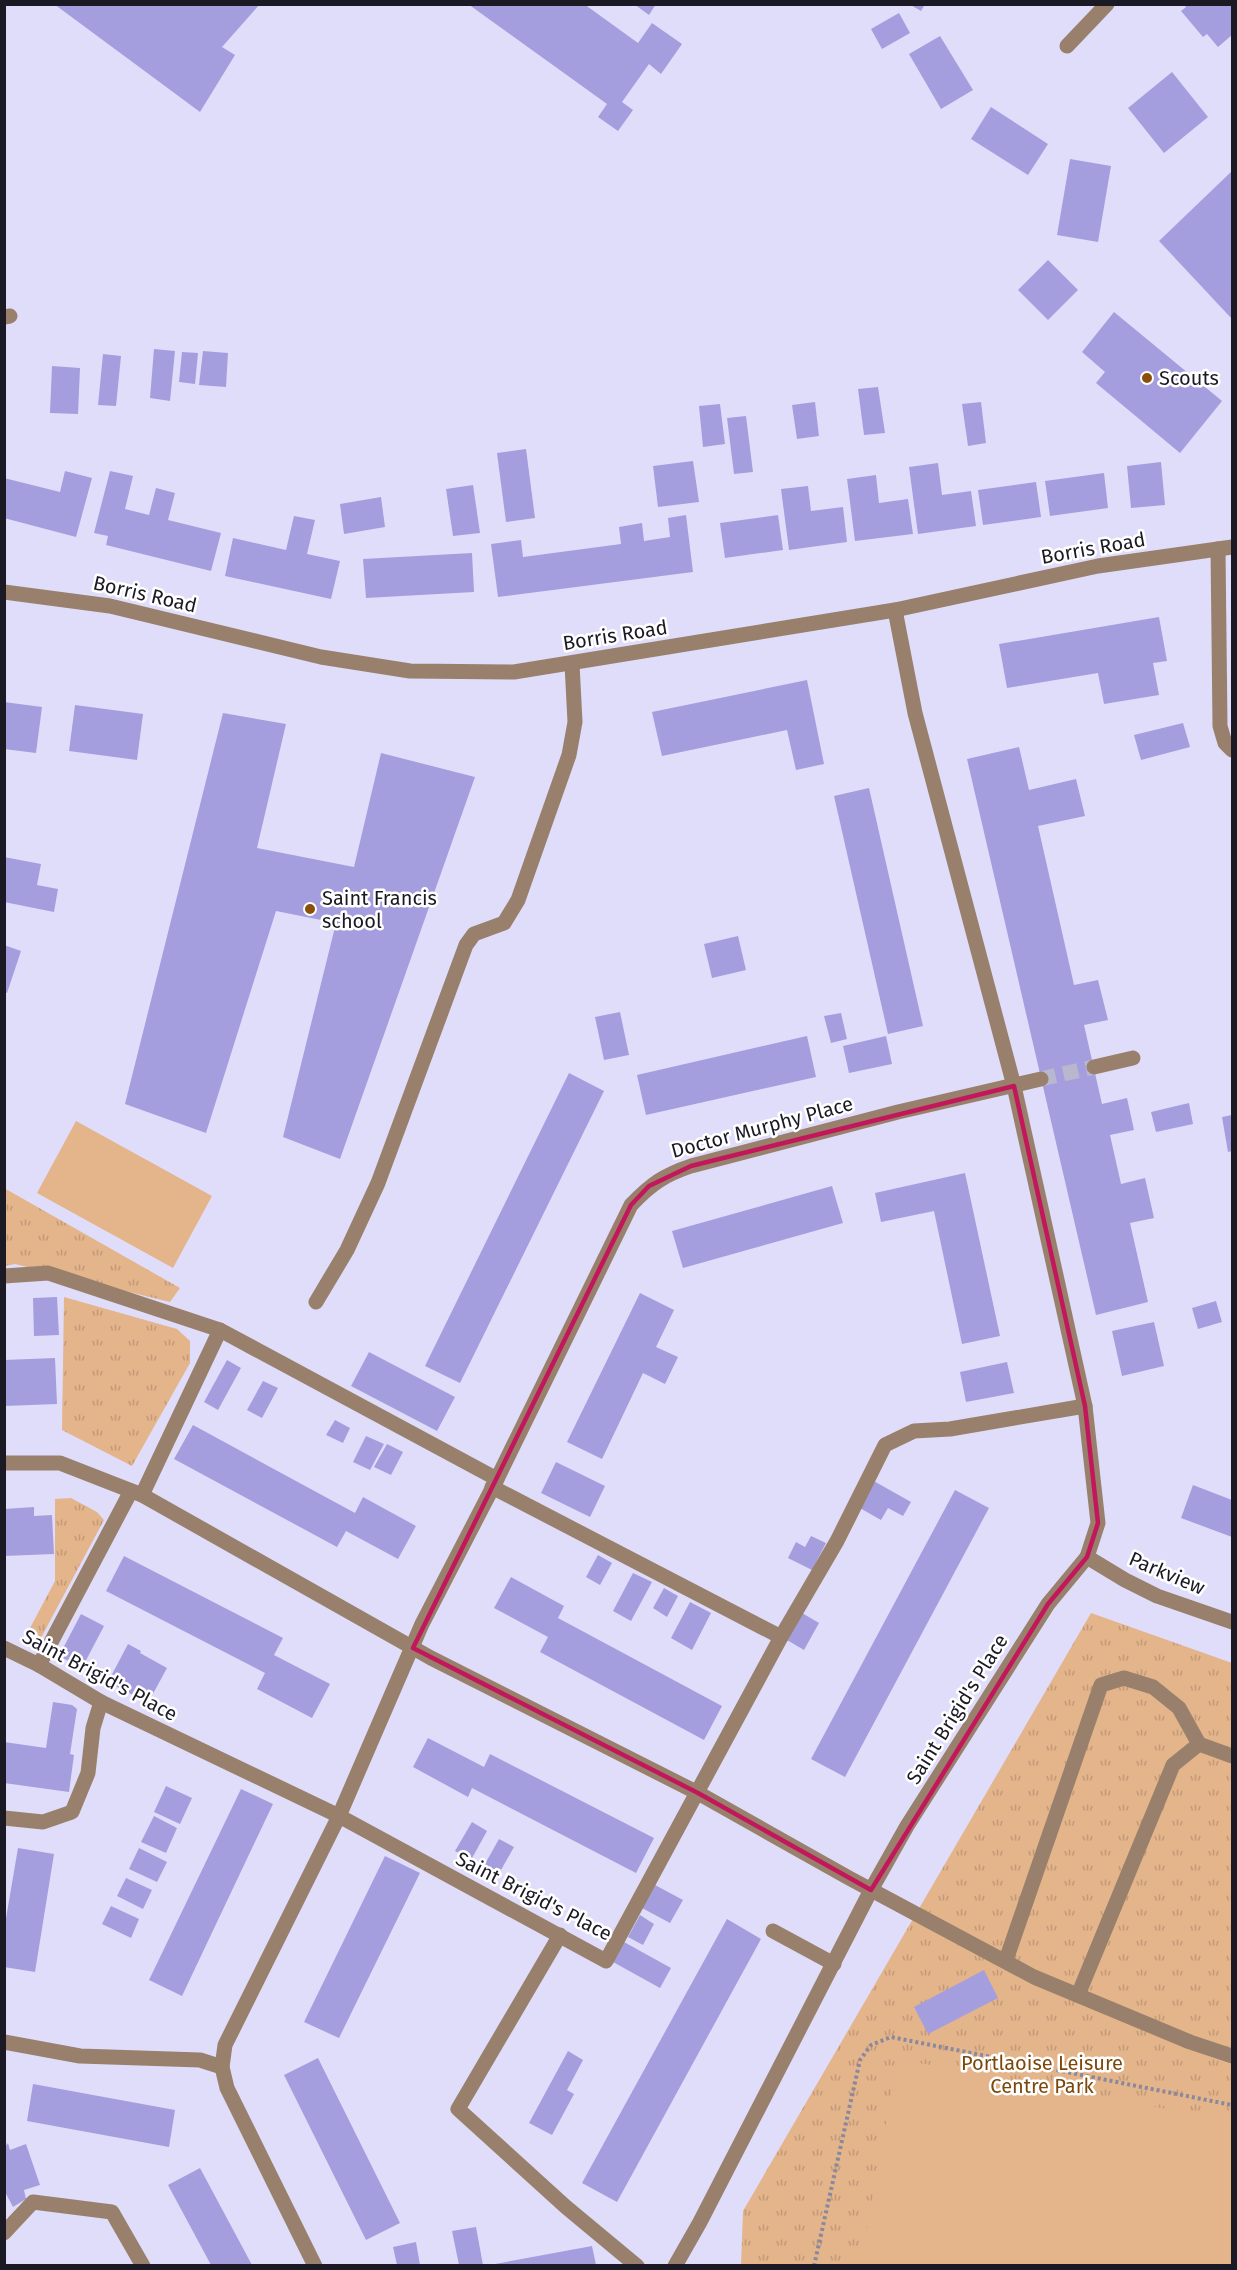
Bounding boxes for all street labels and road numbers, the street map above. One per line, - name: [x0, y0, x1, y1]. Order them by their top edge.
- street label: Borris Road: [1039, 527, 1147, 569]
- street label: Borris Road: [91, 570, 199, 618]
- street label: Borris Road: [561, 615, 669, 655]
- street label: Doctor Murphy Place: [668, 1091, 856, 1163]
- street label: Parkview: [1125, 1546, 1209, 1600]
- street label: Saint Brigid's Place: [18, 1624, 182, 1726]
- street label: Saint Brigid's Place: [901, 1630, 1013, 1788]
- street label: Saint Brigid's Place: [452, 1846, 616, 1946]

